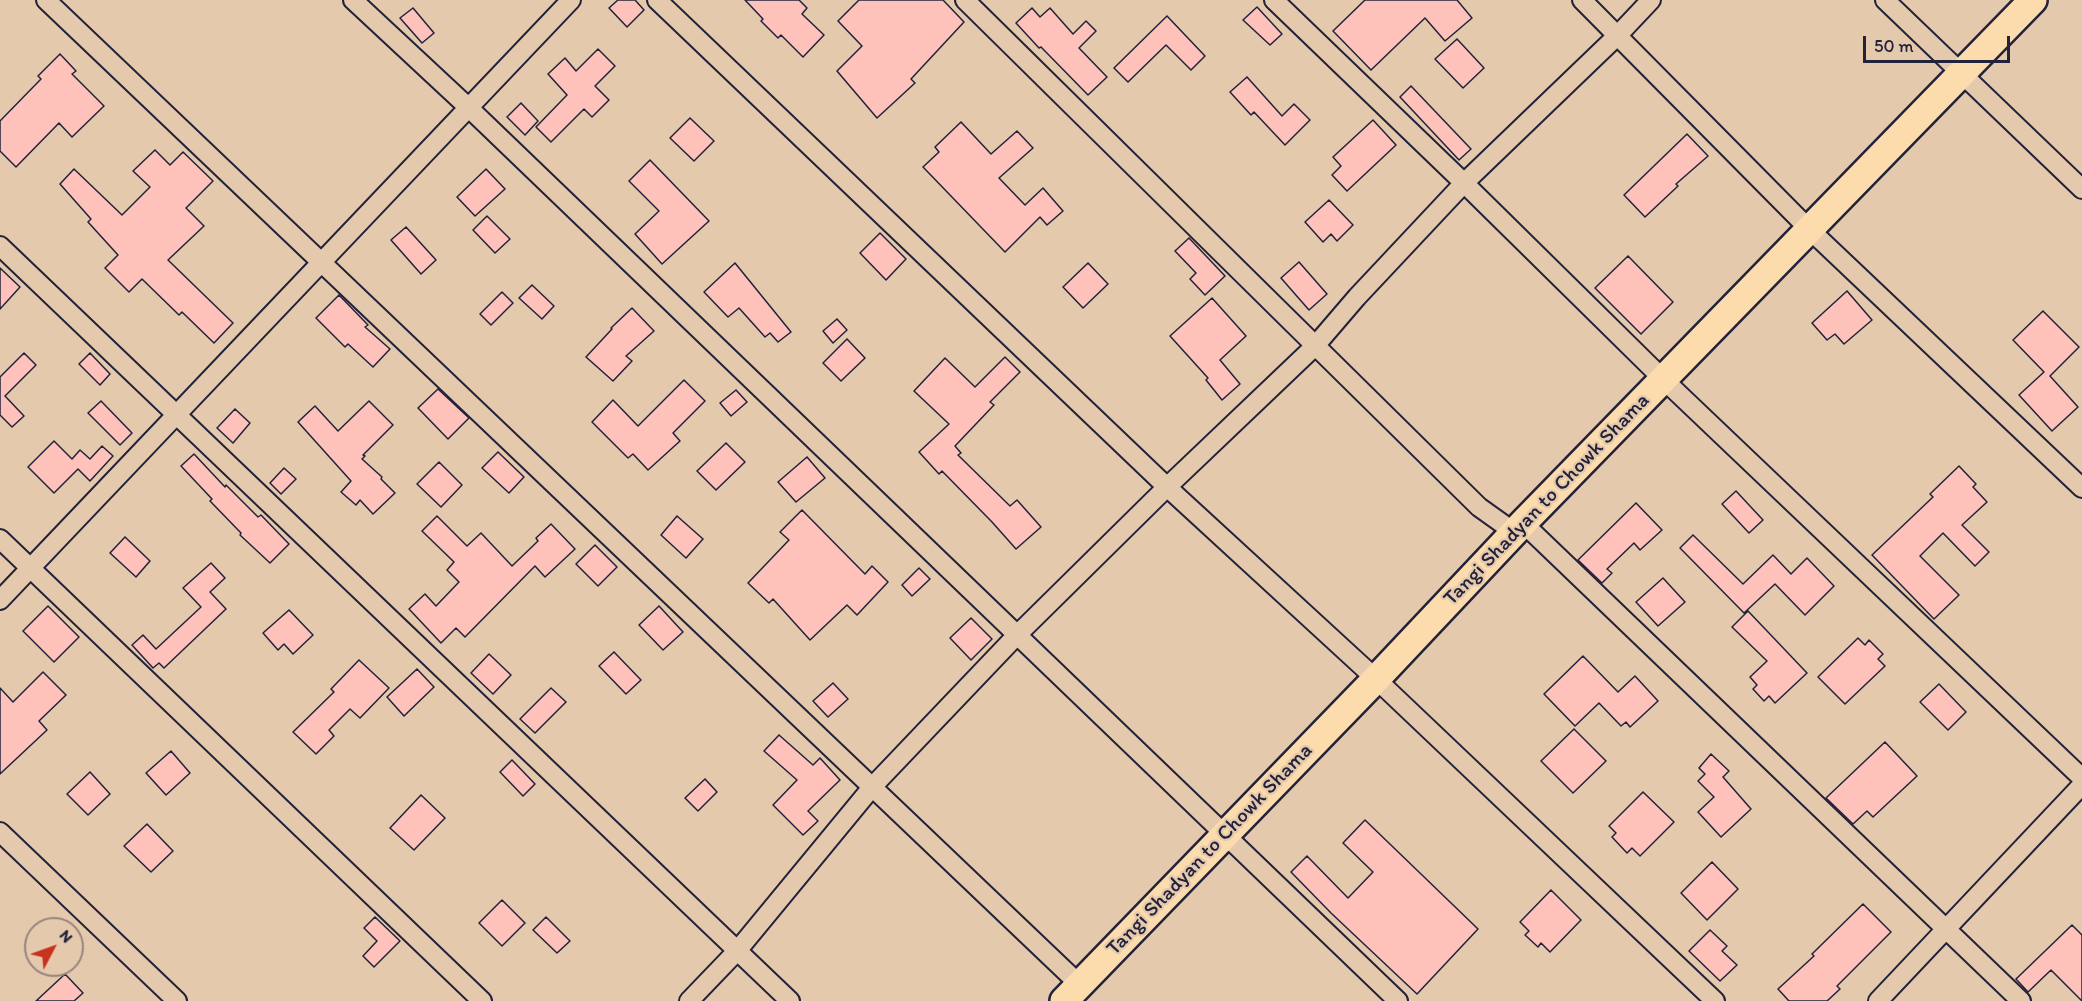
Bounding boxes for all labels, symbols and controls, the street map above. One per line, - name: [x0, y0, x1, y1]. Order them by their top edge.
- scale bar: [1866, 24, 2013, 62]
- text: 50 m: [1874, 35, 1914, 57]
- street label: Tangi Shadyan to Chowk Shama: [1439, 389, 1655, 611]
- street label: Tangi Shadyan to Chowk Shama: [1102, 739, 1318, 961]
- north arrow: [24, 917, 84, 977]
- text: N: [56, 926, 77, 946]

